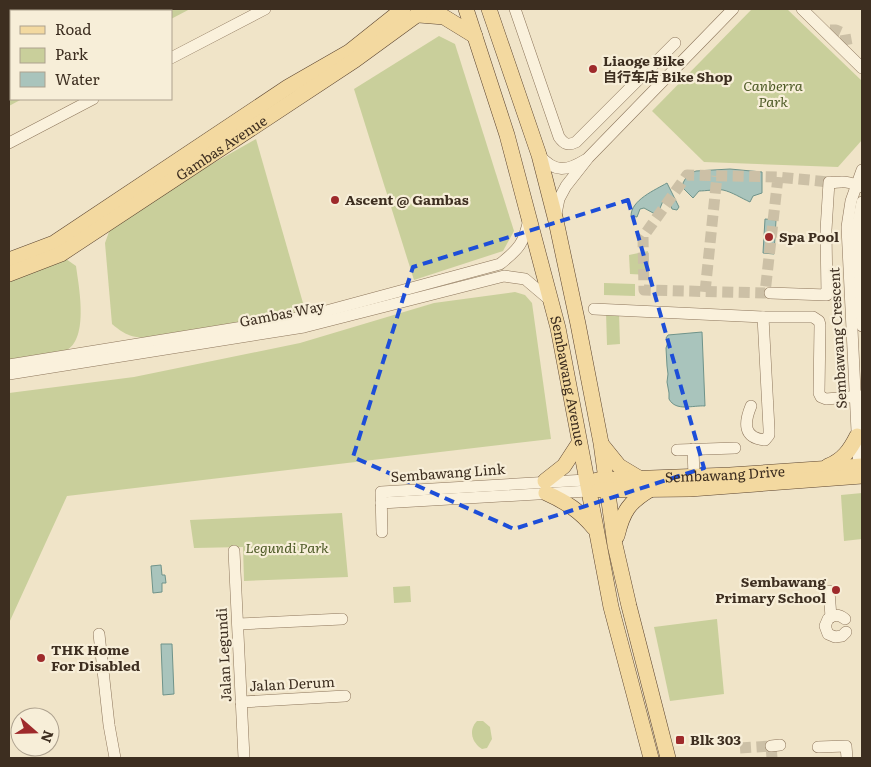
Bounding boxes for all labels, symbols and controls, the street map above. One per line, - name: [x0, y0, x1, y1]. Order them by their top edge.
- legend: [10, 10, 172, 100]
- text: Road: [55, 17, 91, 40]
- text: Park: [55, 42, 89, 65]
- place label: Liaoge Bike 自行车店 Bike Shop: [603, 50, 733, 86]
- marker: Liaoge Bike 自行车店 Bike Shop: [587, 63, 599, 75]
- text: Water: [55, 67, 100, 90]
- park label: Canberra Park: [743, 75, 803, 111]
- street label: Gambas Avenue: [171, 110, 270, 185]
- place label: Ascent @ Gambas: [345, 189, 469, 209]
- marker: Ascent @ Gambas: [329, 194, 341, 206]
- place label: Spa Pool: [779, 226, 839, 246]
- marker: Spa Pool: [763, 231, 775, 243]
- street label: Sembawang Crescent: [823, 267, 851, 409]
- street label: Gambas Way: [238, 295, 327, 331]
- street label: Sembawang Avenue: [546, 313, 591, 448]
- street label: Sembawang Link: [390, 458, 506, 486]
- street label: Sembawang Drive: [664, 460, 786, 486]
- park label: Legundi Park: [245, 537, 329, 557]
- place label: Sembawang Primary School: [715, 571, 827, 607]
- marker: Sembawang Primary School: [830, 584, 842, 596]
- street label: Jalan Legundi: [211, 607, 235, 703]
- place label: THK Home For Disabled: [51, 639, 140, 675]
- marker: THK Home For Disabled: [35, 652, 47, 664]
- street label: Jalan Derum: [249, 671, 336, 695]
- north arrow: [10, 707, 60, 757]
- text: N: [37, 728, 60, 746]
- place label: Blk 303: [690, 729, 741, 749]
- marker: Blk 303: [674, 734, 686, 746]

